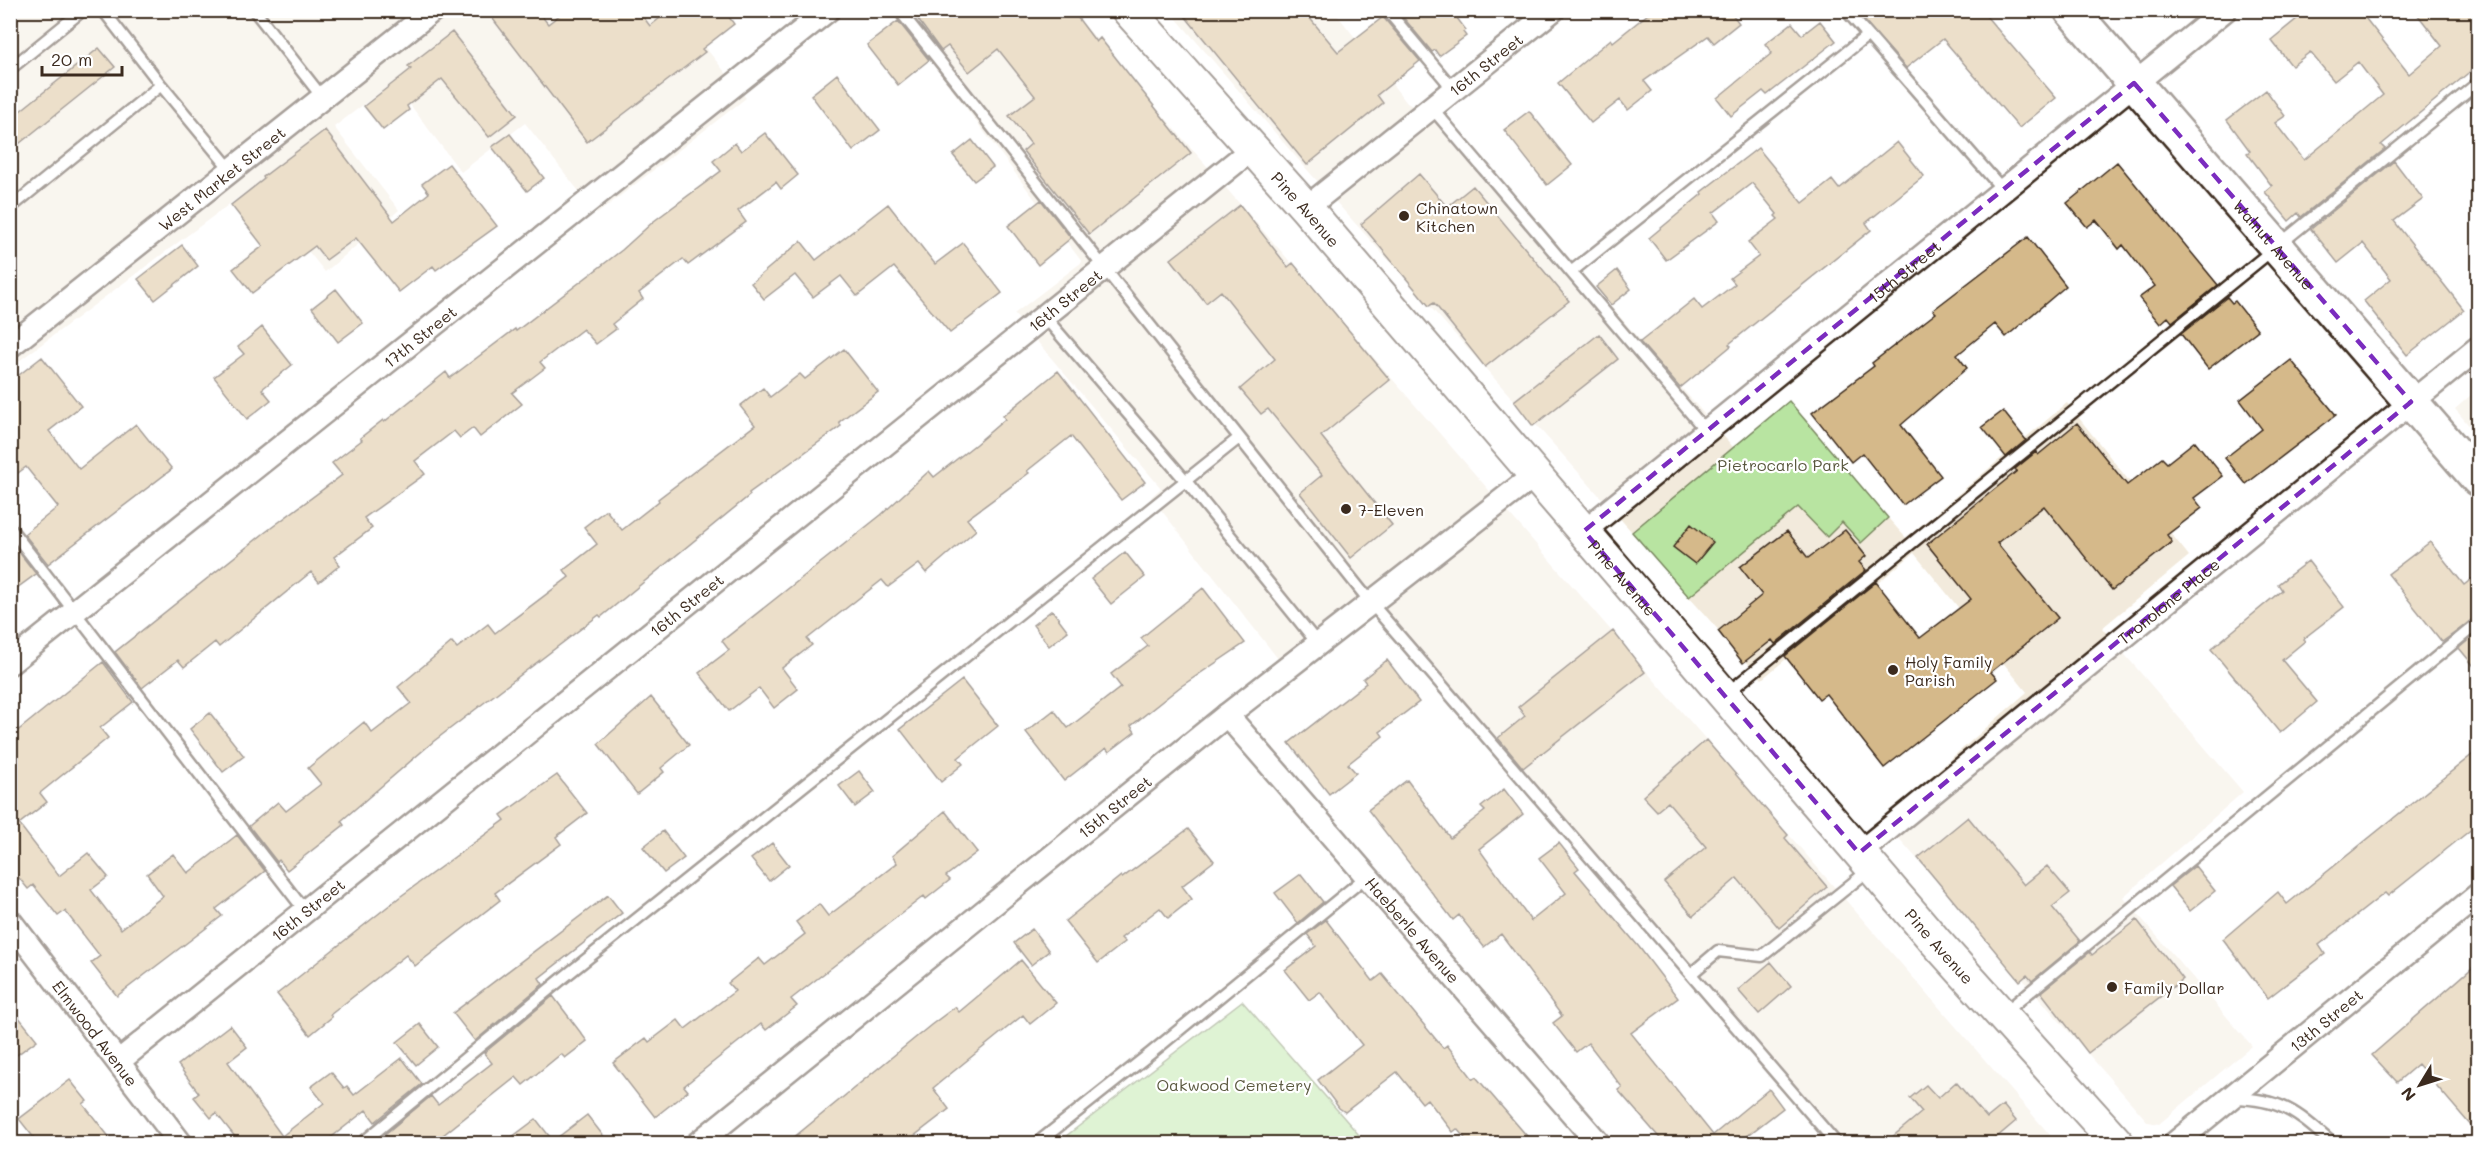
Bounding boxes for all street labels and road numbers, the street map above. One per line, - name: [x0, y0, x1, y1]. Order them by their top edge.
- street label: 16th Street: [1444, 28, 1527, 100]
- street label: West Market Street: [154, 121, 289, 235]
- street label: Pine Avenue: [1267, 167, 1345, 251]
- street label: Walnut Avenue: [2229, 194, 2319, 294]
- street label: 15th Street: [1863, 235, 1945, 307]
- street label: 16th Street: [1023, 264, 1106, 336]
- street label: 17th Street: [378, 300, 461, 372]
- street label: Pine Avenue: [1584, 535, 1662, 620]
- street label: Tronolone Place: [2113, 553, 2223, 649]
- street label: 16th Street: [645, 568, 727, 641]
- street label: 15th Street: [1073, 770, 1155, 842]
- street label: Haeberle Avenue: [1361, 872, 1465, 987]
- street label: 16th Street: [266, 873, 349, 945]
- street label: Pine Avenue: [1901, 904, 1979, 988]
- street label: Elmwood Avenue: [48, 976, 143, 1090]
- street label: 13th Street: [2285, 984, 2367, 1056]

